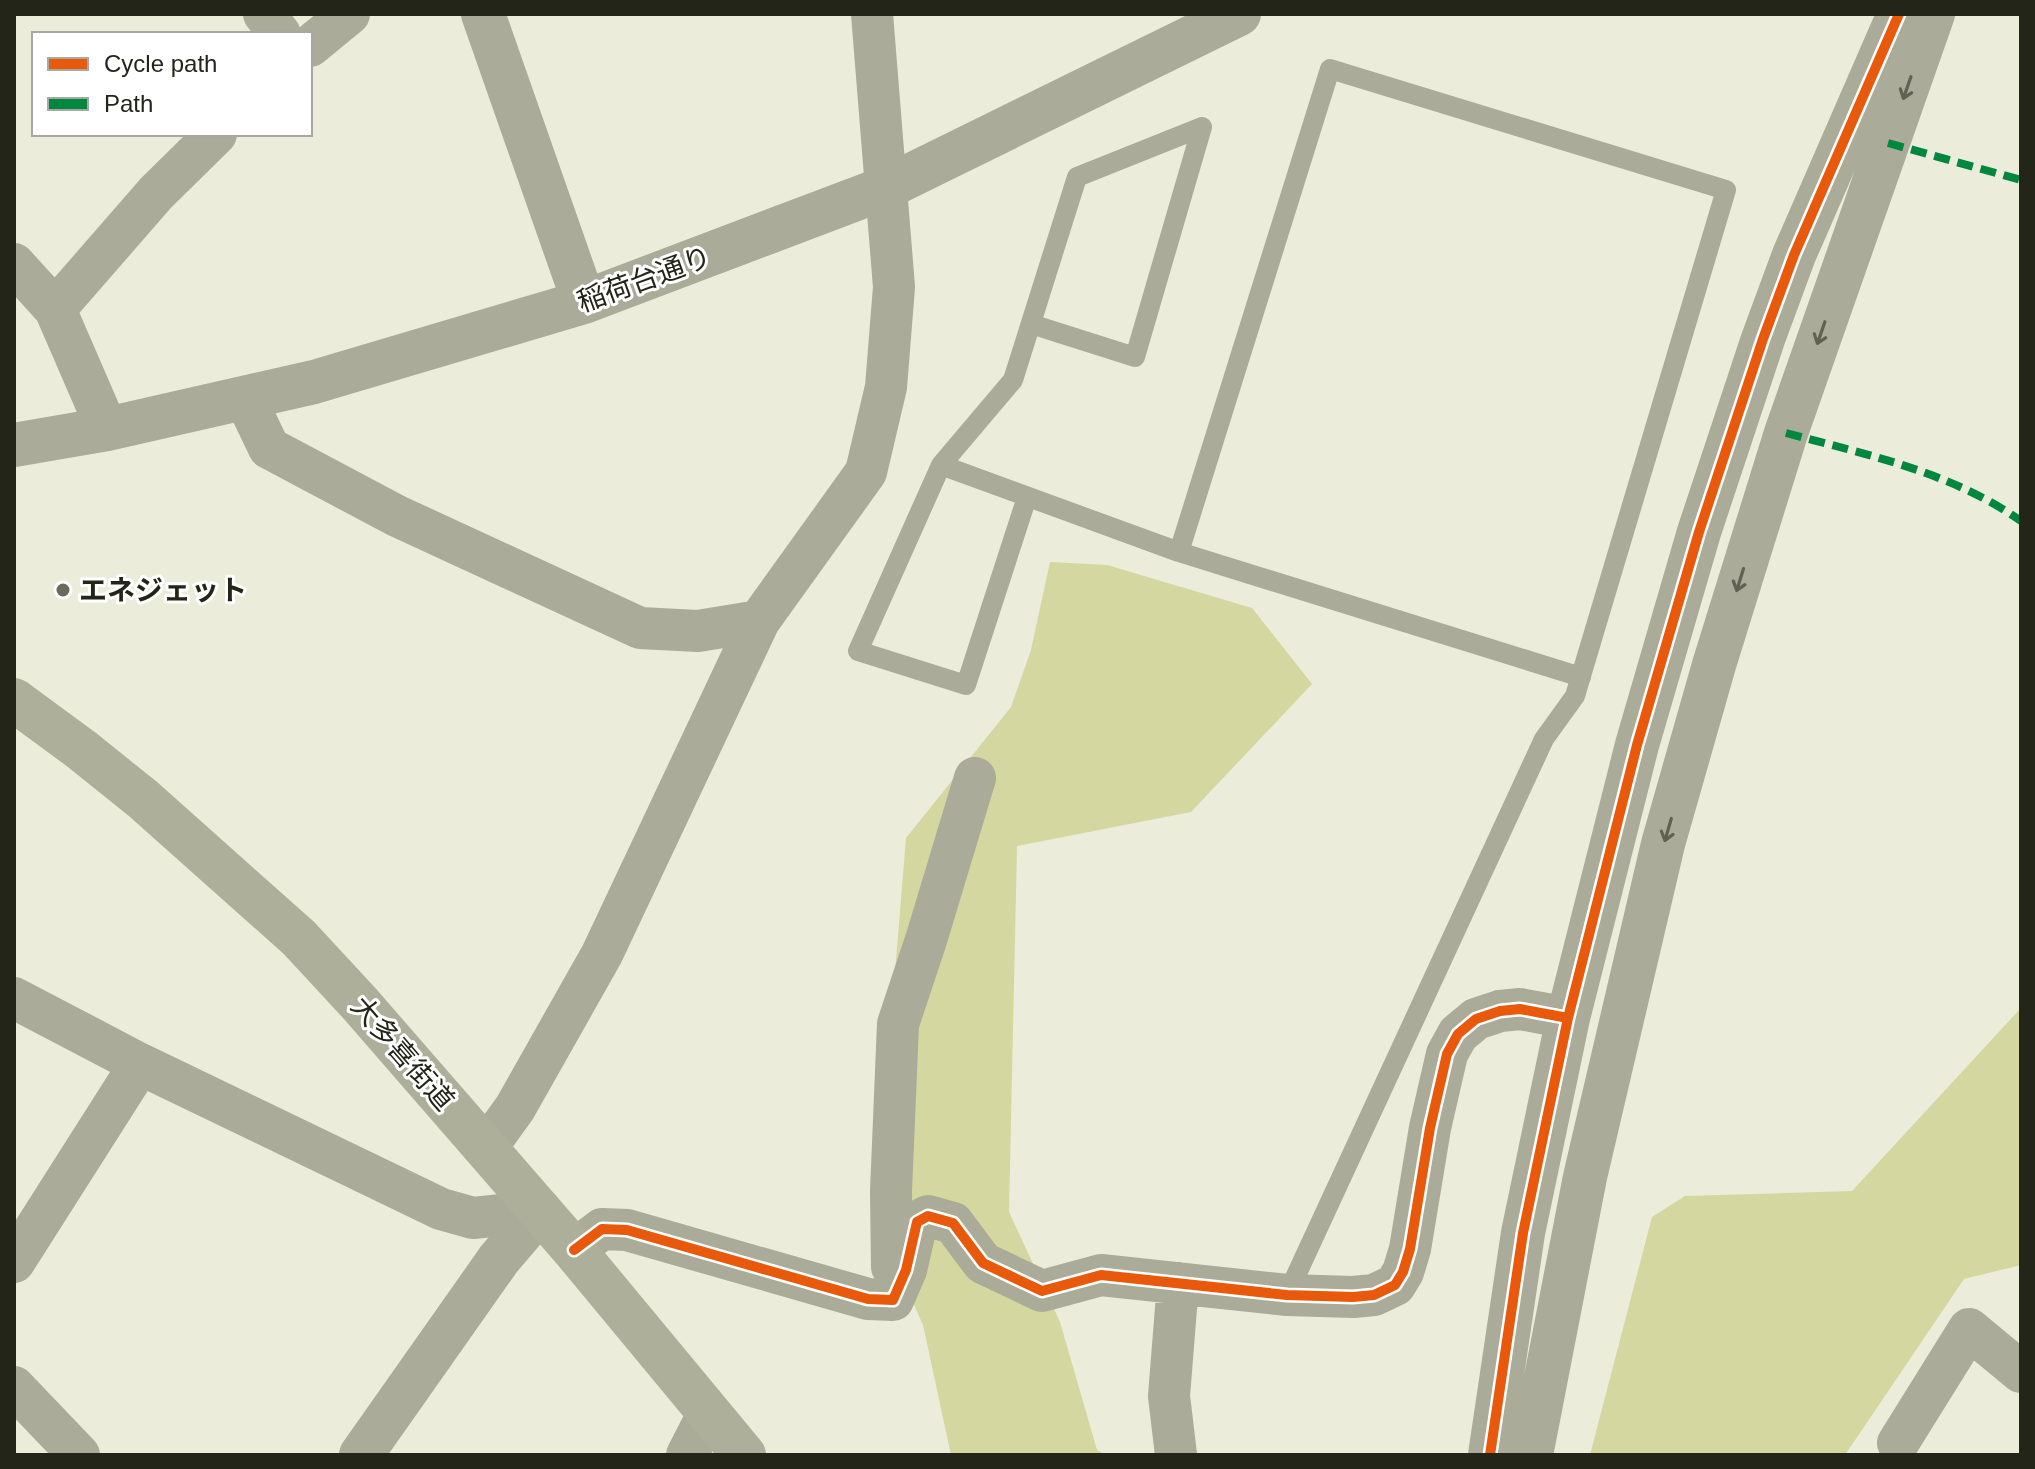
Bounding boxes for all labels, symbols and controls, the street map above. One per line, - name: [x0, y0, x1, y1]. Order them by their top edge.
- legend: [32, 32, 312, 136]
- text: Cycle path: [104, 50, 217, 77]
- one-way arrow: [1899, 75, 1914, 100]
- text: Path: [104, 90, 153, 117]
- street label: 稲荷台通り: [573, 241, 715, 318]
- one-way arrow: [1813, 320, 1828, 345]
- one-way arrow: [1732, 567, 1747, 593]
- place label: エネジェット: [79, 575, 247, 606]
- marker: エネジェット: [54, 581, 72, 599]
- one-way arrow: [1659, 816, 1674, 842]
- street label: 大多喜街道: [345, 990, 460, 1116]

